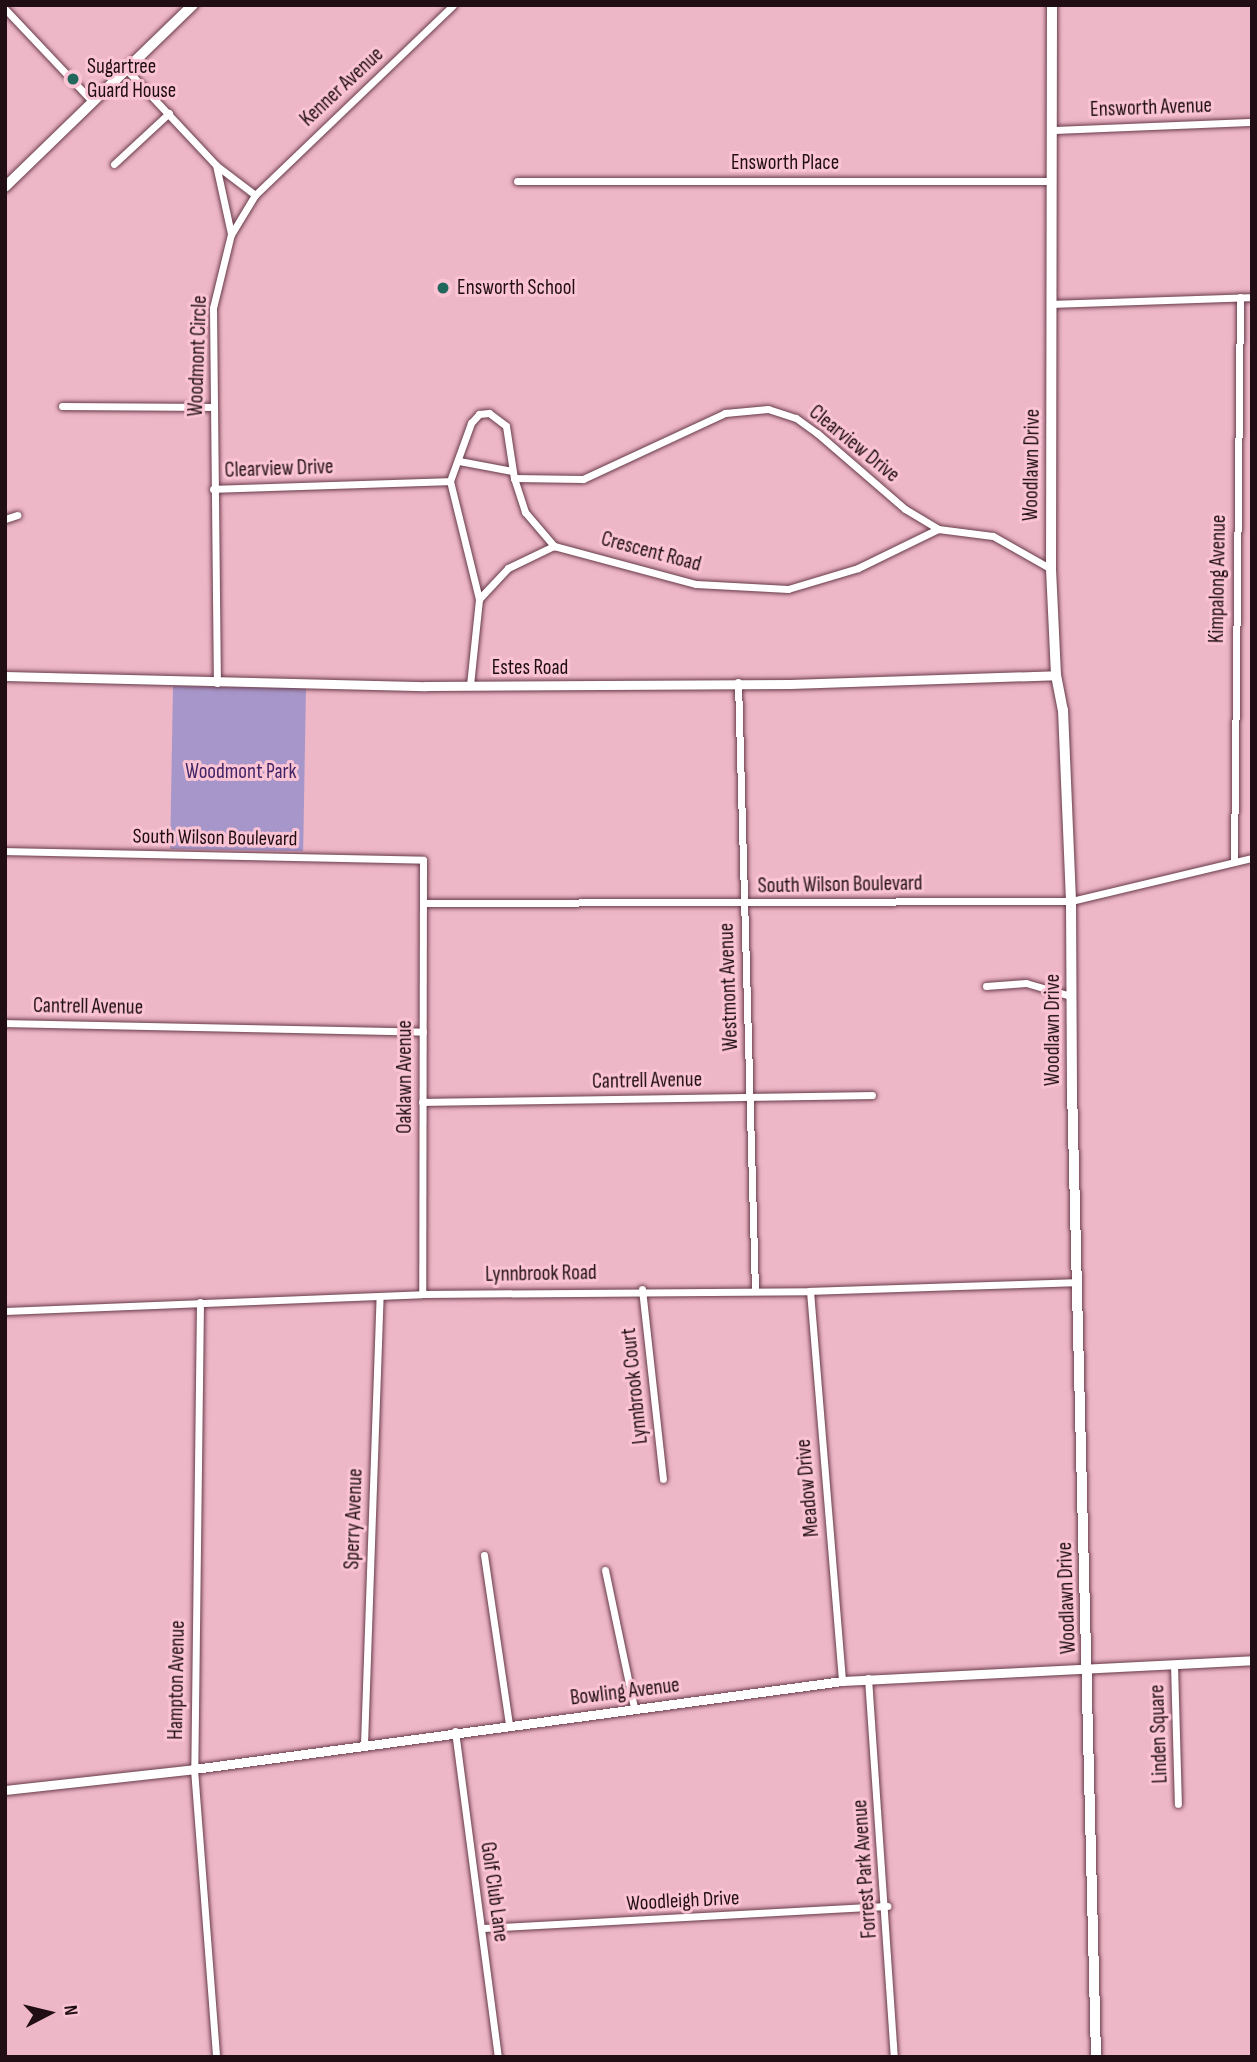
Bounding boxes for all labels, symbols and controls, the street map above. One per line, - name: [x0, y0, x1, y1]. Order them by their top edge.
- street label: Kenner Avenue: [295, 42, 389, 132]
- place label: Sugartree Guard House: [87, 54, 176, 104]
- marker: Sugartree Guard House: [65, 71, 81, 87]
- street label: Ensworth Avenue: [1090, 93, 1212, 123]
- street label: Ensworth Place: [731, 150, 839, 176]
- place label: Ensworth School: [457, 275, 575, 301]
- marker: Ensworth School: [435, 280, 451, 296]
- street label: Woodmont Circle: [183, 295, 213, 417]
- street label: Clearview Drive: [804, 400, 904, 488]
- street label: Woodlawn Drive: [1018, 409, 1046, 521]
- street label: Clearview Drive: [224, 455, 334, 483]
- street label: Kimpalong Avenue: [1204, 515, 1232, 643]
- street label: Crescent Road: [598, 527, 704, 577]
- street label: Estes Road: [492, 655, 568, 681]
- park label: Woodmont Park: [185, 759, 297, 785]
- street label: South Wilson Boulevard: [132, 824, 298, 852]
- street label: South Wilson Boulevard: [757, 871, 923, 899]
- street label: Westmont Avenue: [714, 923, 744, 1051]
- street label: Woodlawn Drive: [1040, 974, 1066, 1086]
- street label: Cantrell Avenue: [33, 993, 143, 1021]
- street label: Oaklawn Avenue: [392, 1020, 418, 1134]
- street label: Cantrell Avenue: [592, 1067, 702, 1095]
- street label: Lynnbrook Road: [485, 1260, 597, 1288]
- street label: Lynnbrook Court: [616, 1327, 654, 1445]
- street label: Meadow Drive: [791, 1438, 825, 1538]
- street label: Sperry Avenue: [340, 1468, 368, 1570]
- street label: Woodlawn Drive: [1052, 1542, 1082, 1654]
- street label: Hampton Avenue: [163, 1620, 191, 1740]
- street label: Bowling Avenue: [569, 1673, 681, 1711]
- street label: Linden Square: [1145, 1684, 1173, 1784]
- street label: Forrest Park Avenue: [848, 1799, 882, 1939]
- street label: Golf Club Lane: [475, 1840, 513, 1944]
- street label: Woodleigh Drive: [626, 1885, 740, 1917]
- north arrow: [14, 1978, 84, 2048]
- text: N: [58, 2004, 82, 2017]

